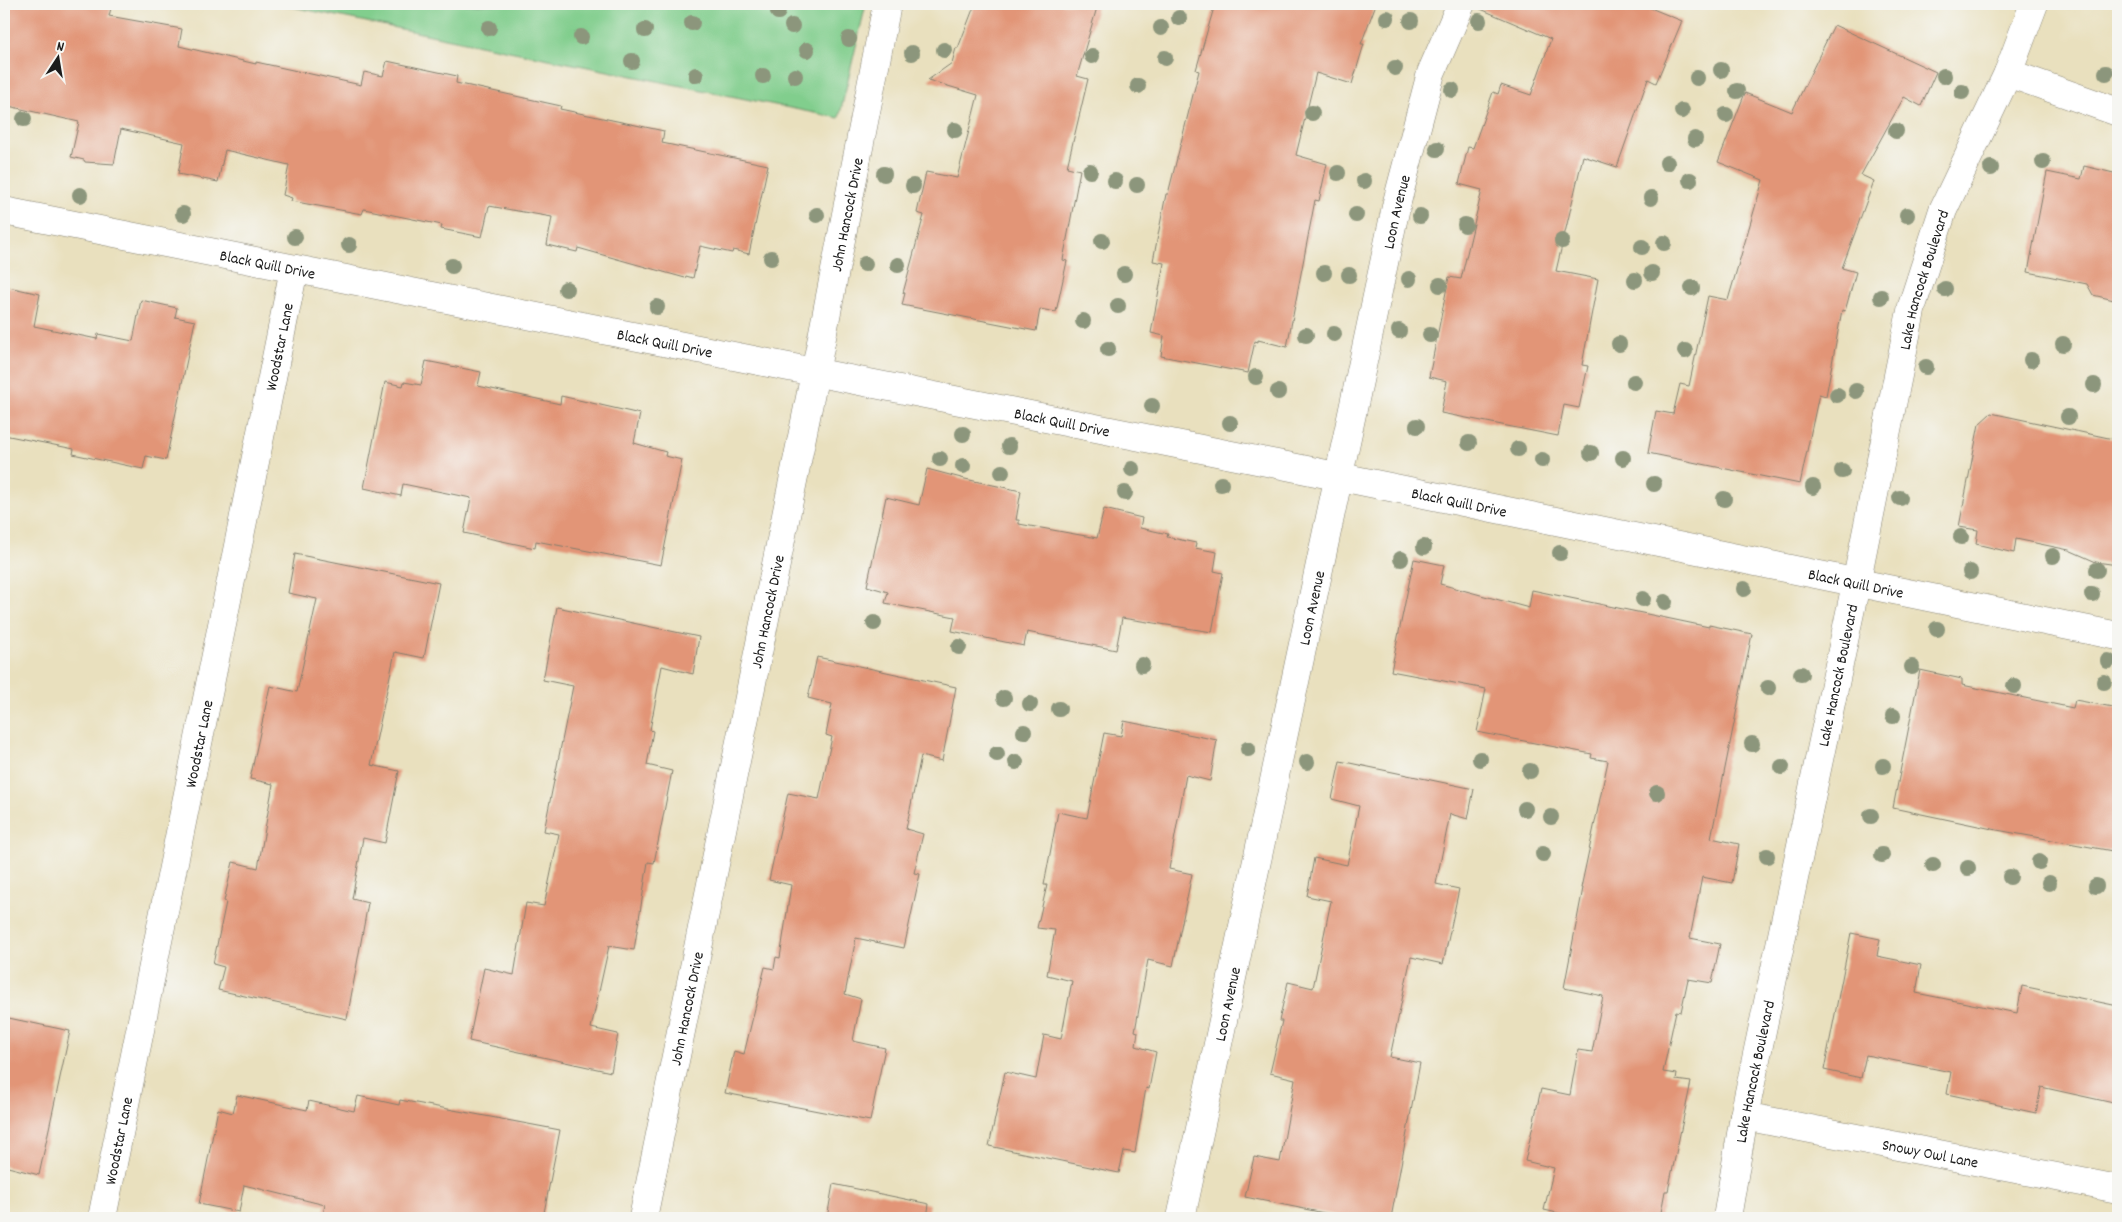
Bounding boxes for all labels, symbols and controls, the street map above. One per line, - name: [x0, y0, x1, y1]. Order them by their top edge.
- north arrow: [32, 32, 82, 82]
- text: N: [55, 37, 66, 58]
- street label: John Hancock Drive: [826, 156, 871, 274]
- street label: Loon Avenue: [1378, 172, 1418, 251]
- street label: Lake Hancock Boulevard: [1894, 207, 1956, 352]
- street label: Black Quill Drive: [218, 245, 317, 287]
- street label: Woodstar Lane: [261, 301, 301, 393]
- street label: Black Quill Drive: [615, 324, 714, 366]
- street label: Black Quill Drive: [1012, 403, 1112, 445]
- street label: Black Quill Drive: [1409, 483, 1509, 525]
- street label: John Hancock Drive: [746, 553, 792, 671]
- street label: Black Quill Drive: [1806, 564, 1905, 606]
- street label: Loon Avenue: [1294, 569, 1332, 648]
- street label: Lake Hancock Boulevard: [1813, 602, 1865, 749]
- street label: Woodstar Lane: [180, 698, 221, 790]
- street label: John Hancock Drive: [665, 950, 711, 1068]
- street label: Loon Avenue: [1210, 965, 1248, 1044]
- street label: Lake Hancock Boulevard: [1731, 999, 1782, 1145]
- street label: Woodstar Lane: [100, 1095, 140, 1187]
- street label: Snowy Owl Lane: [1880, 1134, 1980, 1175]

